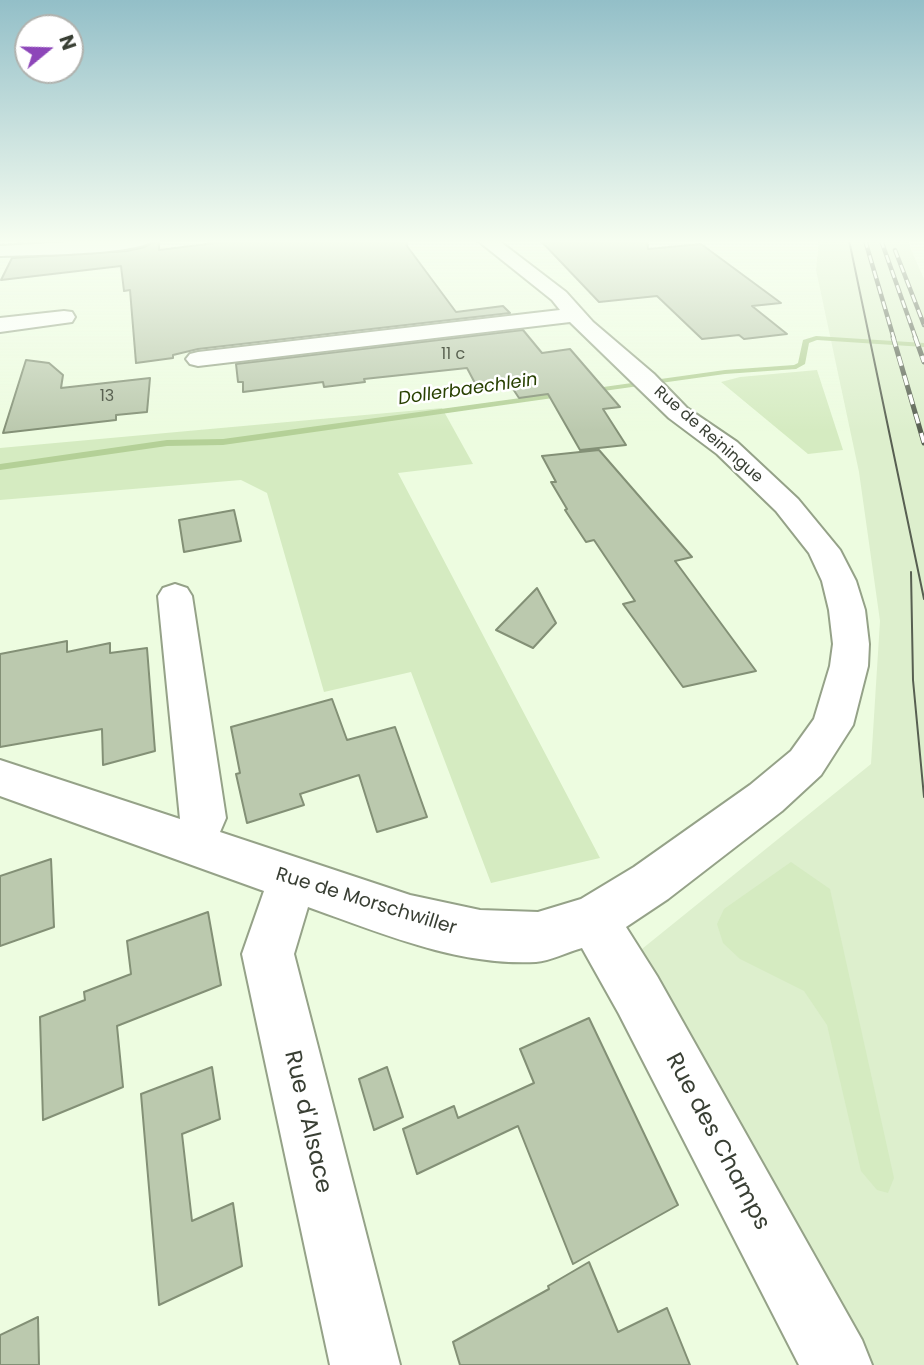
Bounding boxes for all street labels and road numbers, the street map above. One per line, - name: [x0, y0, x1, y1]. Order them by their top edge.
- street label: Rue de Reiningue: [650, 382, 766, 488]
- street label: Rue de Morschwiller: [273, 864, 459, 940]
- street label: Rue d'Alsace: [277, 1048, 337, 1196]
- street label: Rue des Champs: [659, 1049, 775, 1235]

